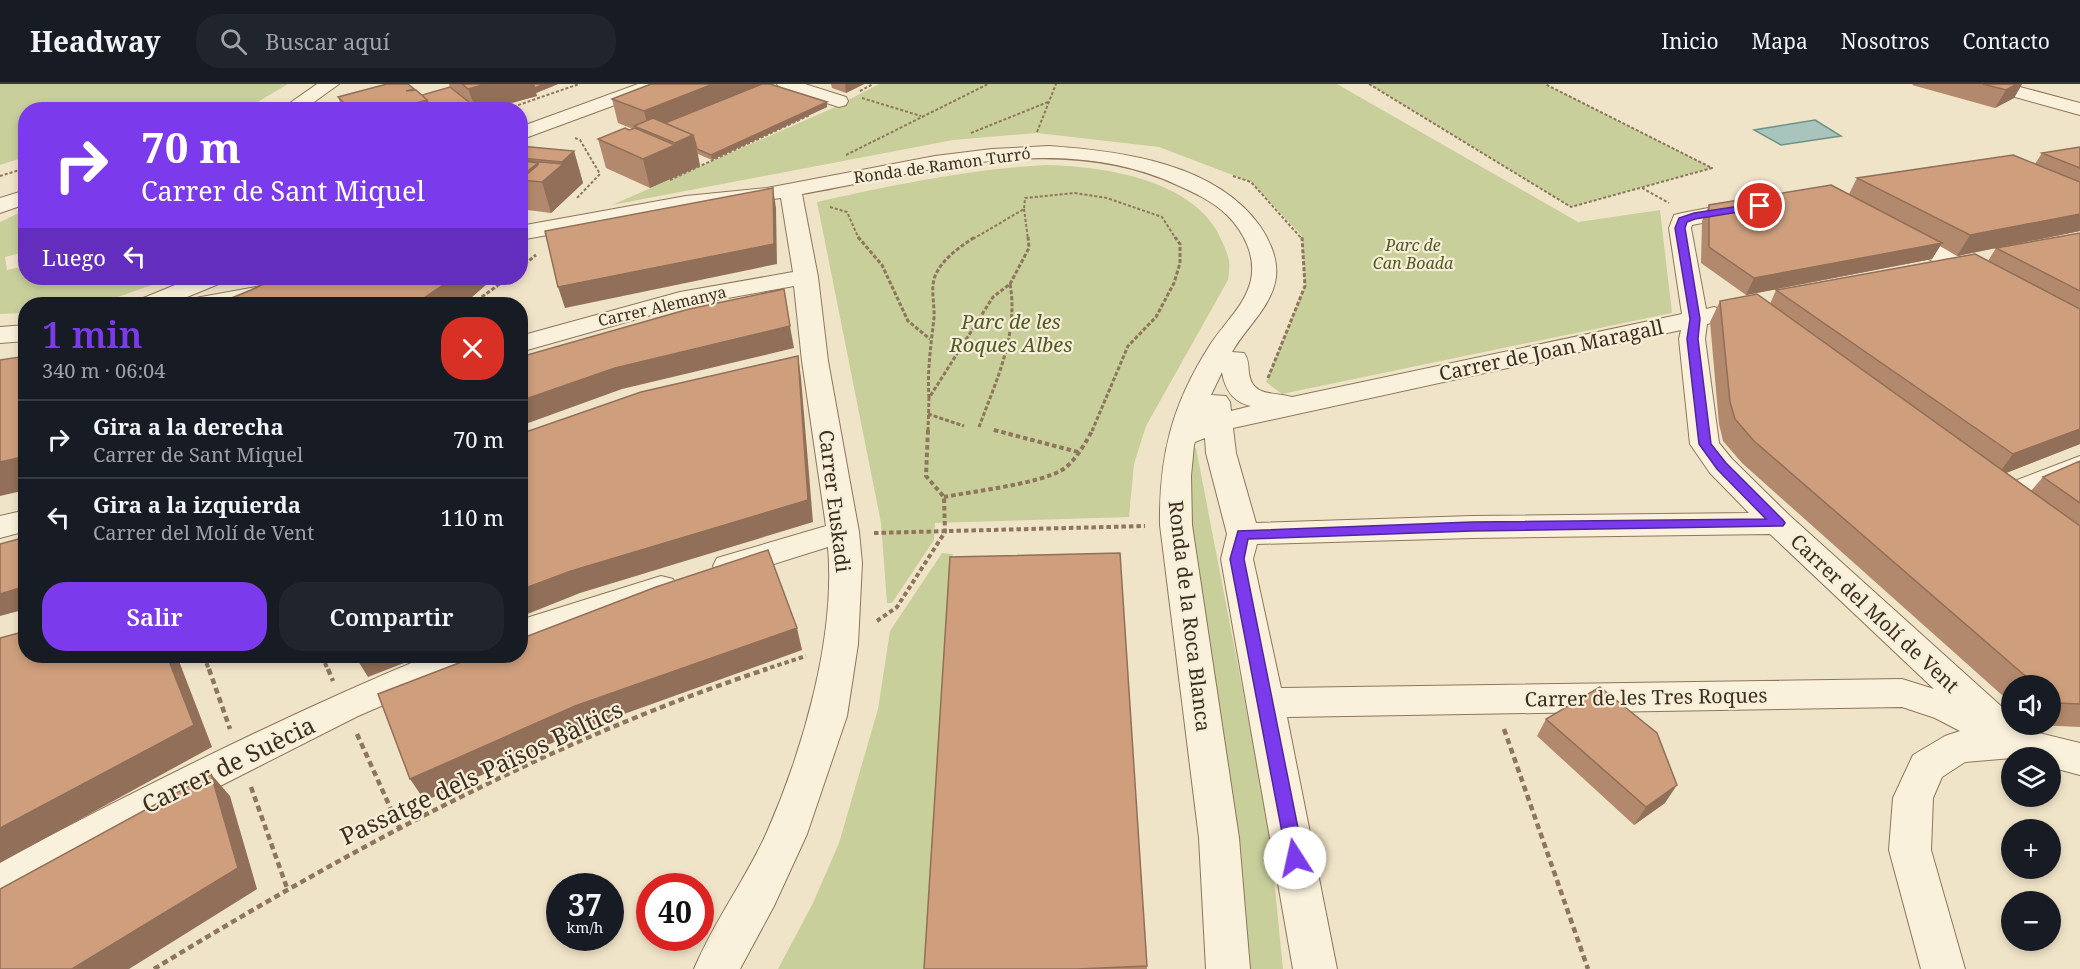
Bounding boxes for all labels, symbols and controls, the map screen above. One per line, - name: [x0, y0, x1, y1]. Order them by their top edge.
- search box: [196, 14, 616, 68]
- text: Headway: [30, 22, 160, 60]
- icon: search: [217, 25, 250, 58]
- text: Buscar aquí: [265, 26, 390, 56]
- text: Inicio: [1661, 27, 1719, 55]
- text: Mapa: [1752, 27, 1808, 55]
- text: Nosotros: [1841, 27, 1929, 55]
- text: Contacto: [1962, 27, 2050, 55]
- text: 70 m: [141, 118, 241, 175]
- icon: right: [42, 126, 120, 204]
- street label: Ronda de Ramon Turró: [852, 142, 1032, 188]
- text: Carrer de Sant Miquel: [141, 172, 425, 209]
- pin: [1734, 180, 1785, 231]
- icon: arrive: [1743, 189, 1776, 222]
- park label: Parc de Can Boada: [1373, 234, 1454, 274]
- icon: left: [118, 240, 151, 273]
- text: Luego: [42, 242, 106, 272]
- street label: Carrer Alemanya: [596, 281, 728, 331]
- park label: Parc de les Roques Albes: [949, 308, 1072, 358]
- text: 1 min: [42, 310, 143, 359]
- street label: Carrer de Joan Maragall: [1436, 313, 1666, 387]
- button: close: [441, 317, 504, 380]
- text: 340 m · 06:04: [42, 357, 165, 384]
- text: Gira a la derecha: [93, 411, 284, 441]
- icon: right: [42, 423, 75, 456]
- text: 70 m: [453, 424, 504, 454]
- street label: Carrer Euskadi: [813, 428, 857, 574]
- text: Carrer de Sant Miquel: [93, 441, 303, 468]
- text: Gira a la izquierda: [93, 489, 301, 519]
- street label: Ronda de la Roca Blanca: [1162, 499, 1218, 733]
- icon: left: [42, 501, 75, 534]
- text: 110 m: [441, 502, 504, 532]
- text: Carrer del Molí de Vent: [93, 519, 314, 546]
- street label: Carrer del Molí de Vent: [1785, 528, 1965, 698]
- button: Salir: [42, 582, 267, 651]
- button: Compartir: [279, 582, 504, 651]
- map controls: [2001, 675, 2061, 951]
- button: sound: [2001, 675, 2061, 735]
- street label: Carrer de les Tres Roques: [1524, 681, 1768, 713]
- street label: Passatge dels Països Bàltics: [334, 692, 628, 852]
- street label: Carrer de Suècia: [136, 708, 320, 820]
- button: layers: [2001, 747, 2061, 807]
- button: +: [2001, 819, 2061, 879]
- position arrow: [1263, 826, 1327, 890]
- speed limit sign: 40: [636, 873, 714, 951]
- text: 37: [568, 884, 602, 925]
- button: −: [2001, 891, 2061, 951]
- text: km/h: [567, 917, 603, 937]

